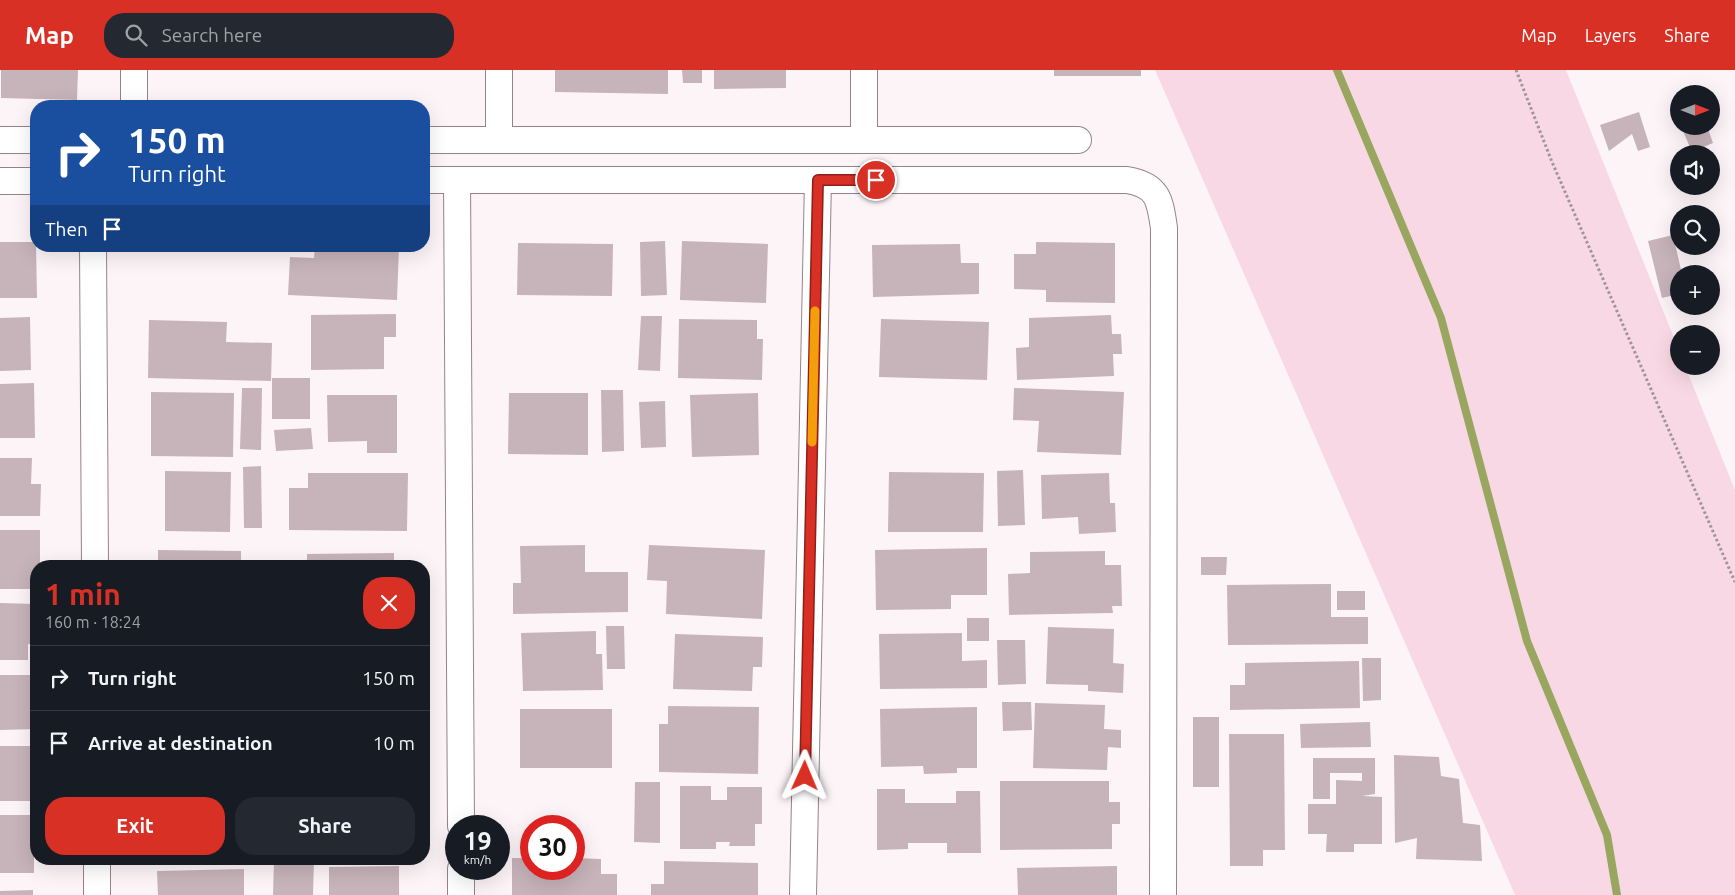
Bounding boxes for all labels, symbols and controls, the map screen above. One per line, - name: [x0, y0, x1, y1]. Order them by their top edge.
- search box: [104, 13, 454, 58]
- icon: search: [122, 21, 150, 49]
- text: Map: [25, 22, 74, 49]
- text: Search here: [162, 24, 262, 46]
- text: Map: [1521, 25, 1557, 45]
- text: Layers: [1585, 25, 1636, 45]
- text: Share: [1664, 25, 1710, 45]
- north arrow: [1670, 85, 1720, 135]
- map controls: [1670, 85, 1720, 375]
- icon: right: [45, 120, 110, 185]
- text: 150 m: [128, 120, 226, 160]
- button: sound: [1670, 145, 1720, 195]
- pin: [855, 159, 897, 201]
- text: Turn right: [128, 161, 226, 186]
- icon: arrive: [862, 166, 890, 194]
- button: search: [1670, 205, 1720, 255]
- icon: arrive: [98, 215, 126, 243]
- text: Then: [45, 218, 88, 240]
- button: +: [1670, 265, 1720, 315]
- button: −: [1670, 325, 1720, 375]
- text: 1 min: [45, 577, 121, 611]
- button: close: [363, 577, 415, 629]
- text: 160 m · 18:24: [45, 613, 141, 631]
- icon: right: [45, 664, 73, 692]
- text: Turn right: [88, 667, 176, 689]
- text: 150 m: [362, 667, 415, 689]
- icon: arrive: [45, 729, 73, 757]
- text: Arrive at destination: [88, 732, 273, 754]
- text: 10 m: [373, 732, 415, 754]
- position arrow: [778, 749, 830, 801]
- button: Exit: [45, 797, 225, 855]
- button: Share: [235, 797, 415, 855]
- speed limit sign: 30: [520, 815, 585, 880]
- text: 19: [463, 827, 492, 855]
- text: km/h: [464, 853, 491, 866]

